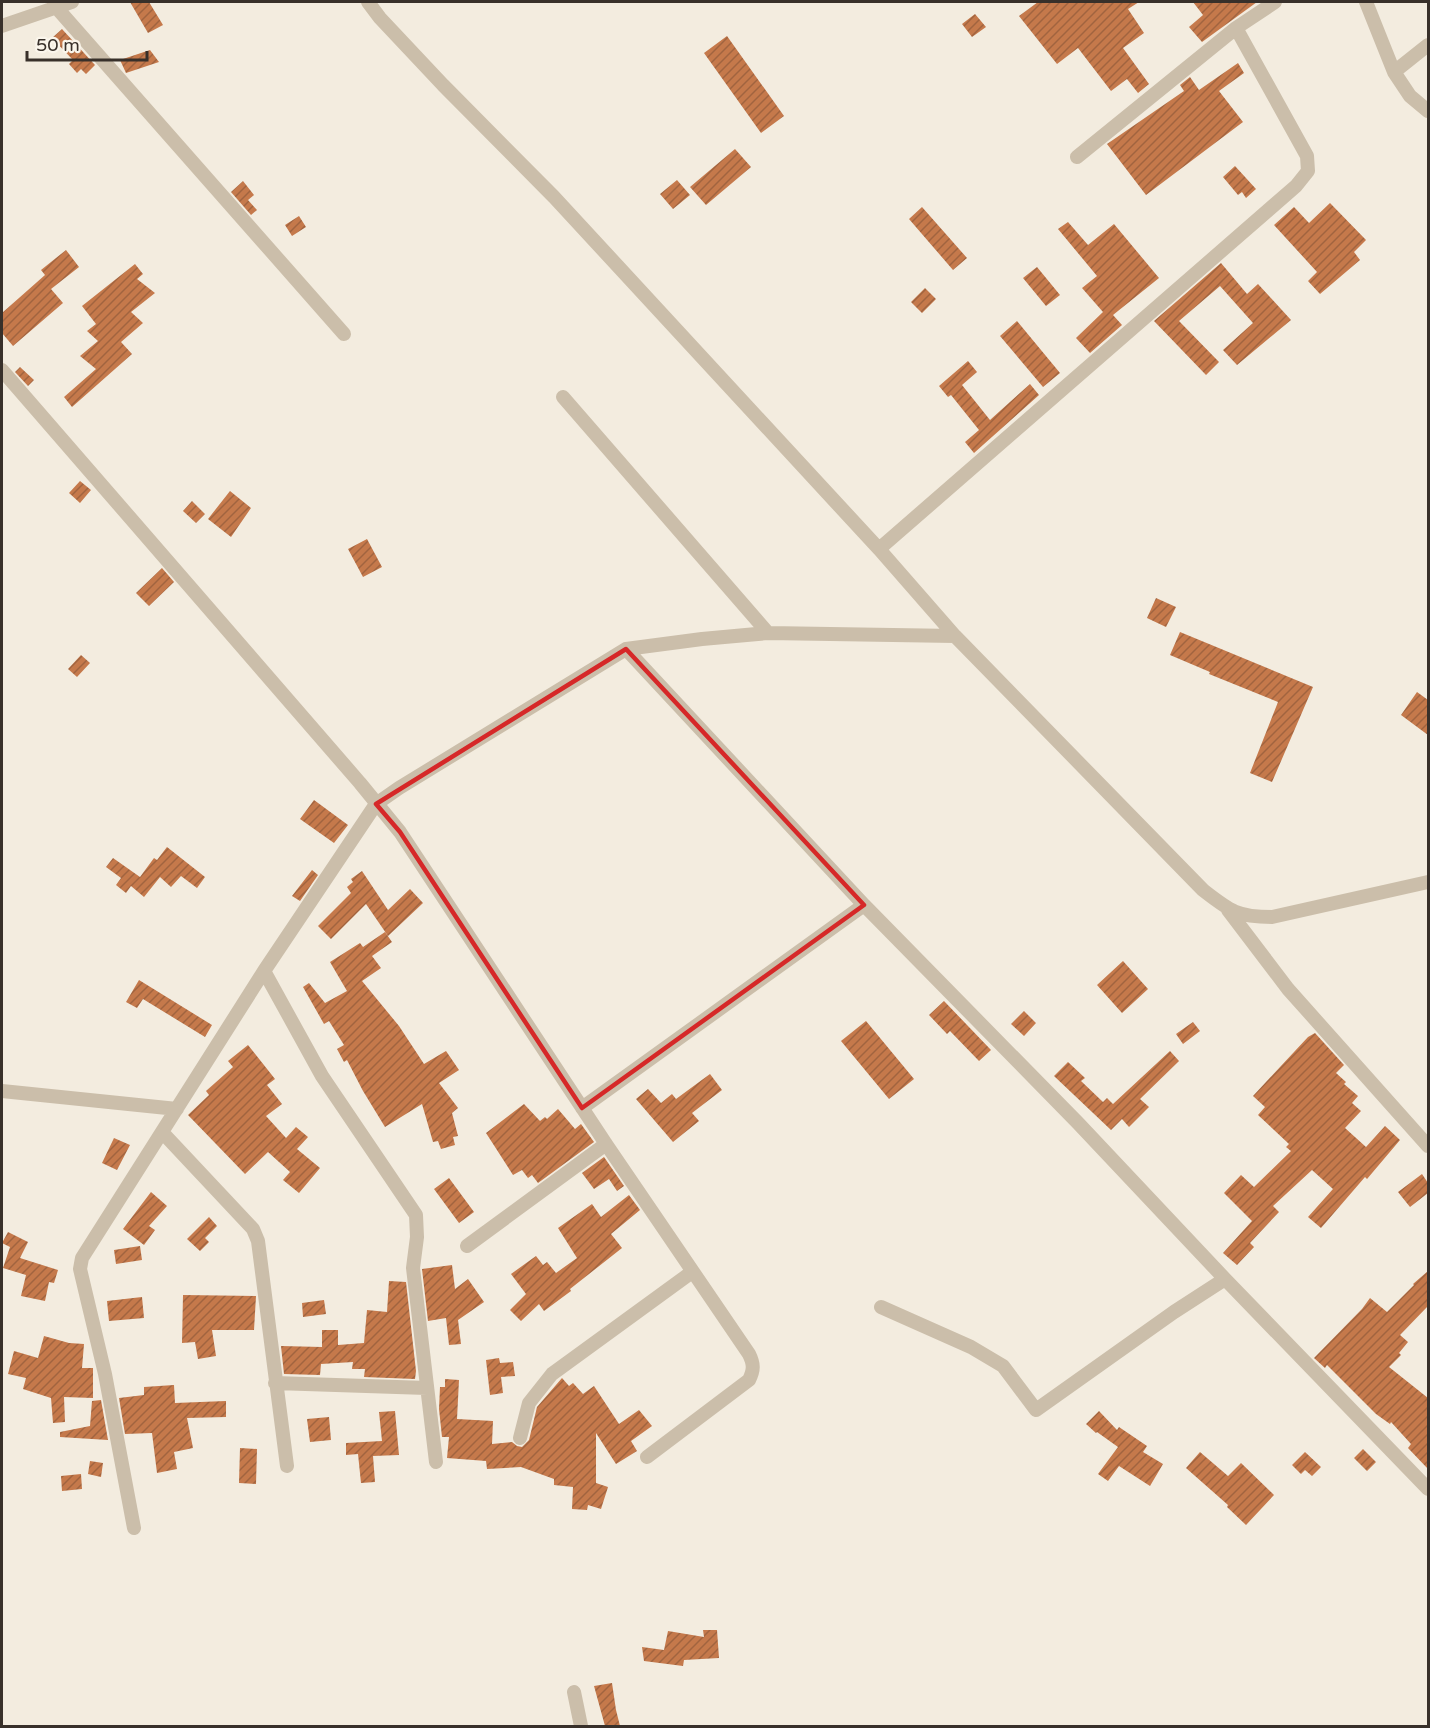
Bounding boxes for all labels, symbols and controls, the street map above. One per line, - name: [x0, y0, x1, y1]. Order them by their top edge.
- scale bar: [27, 24, 147, 62]
- text: 50 m: [36, 34, 80, 56]

